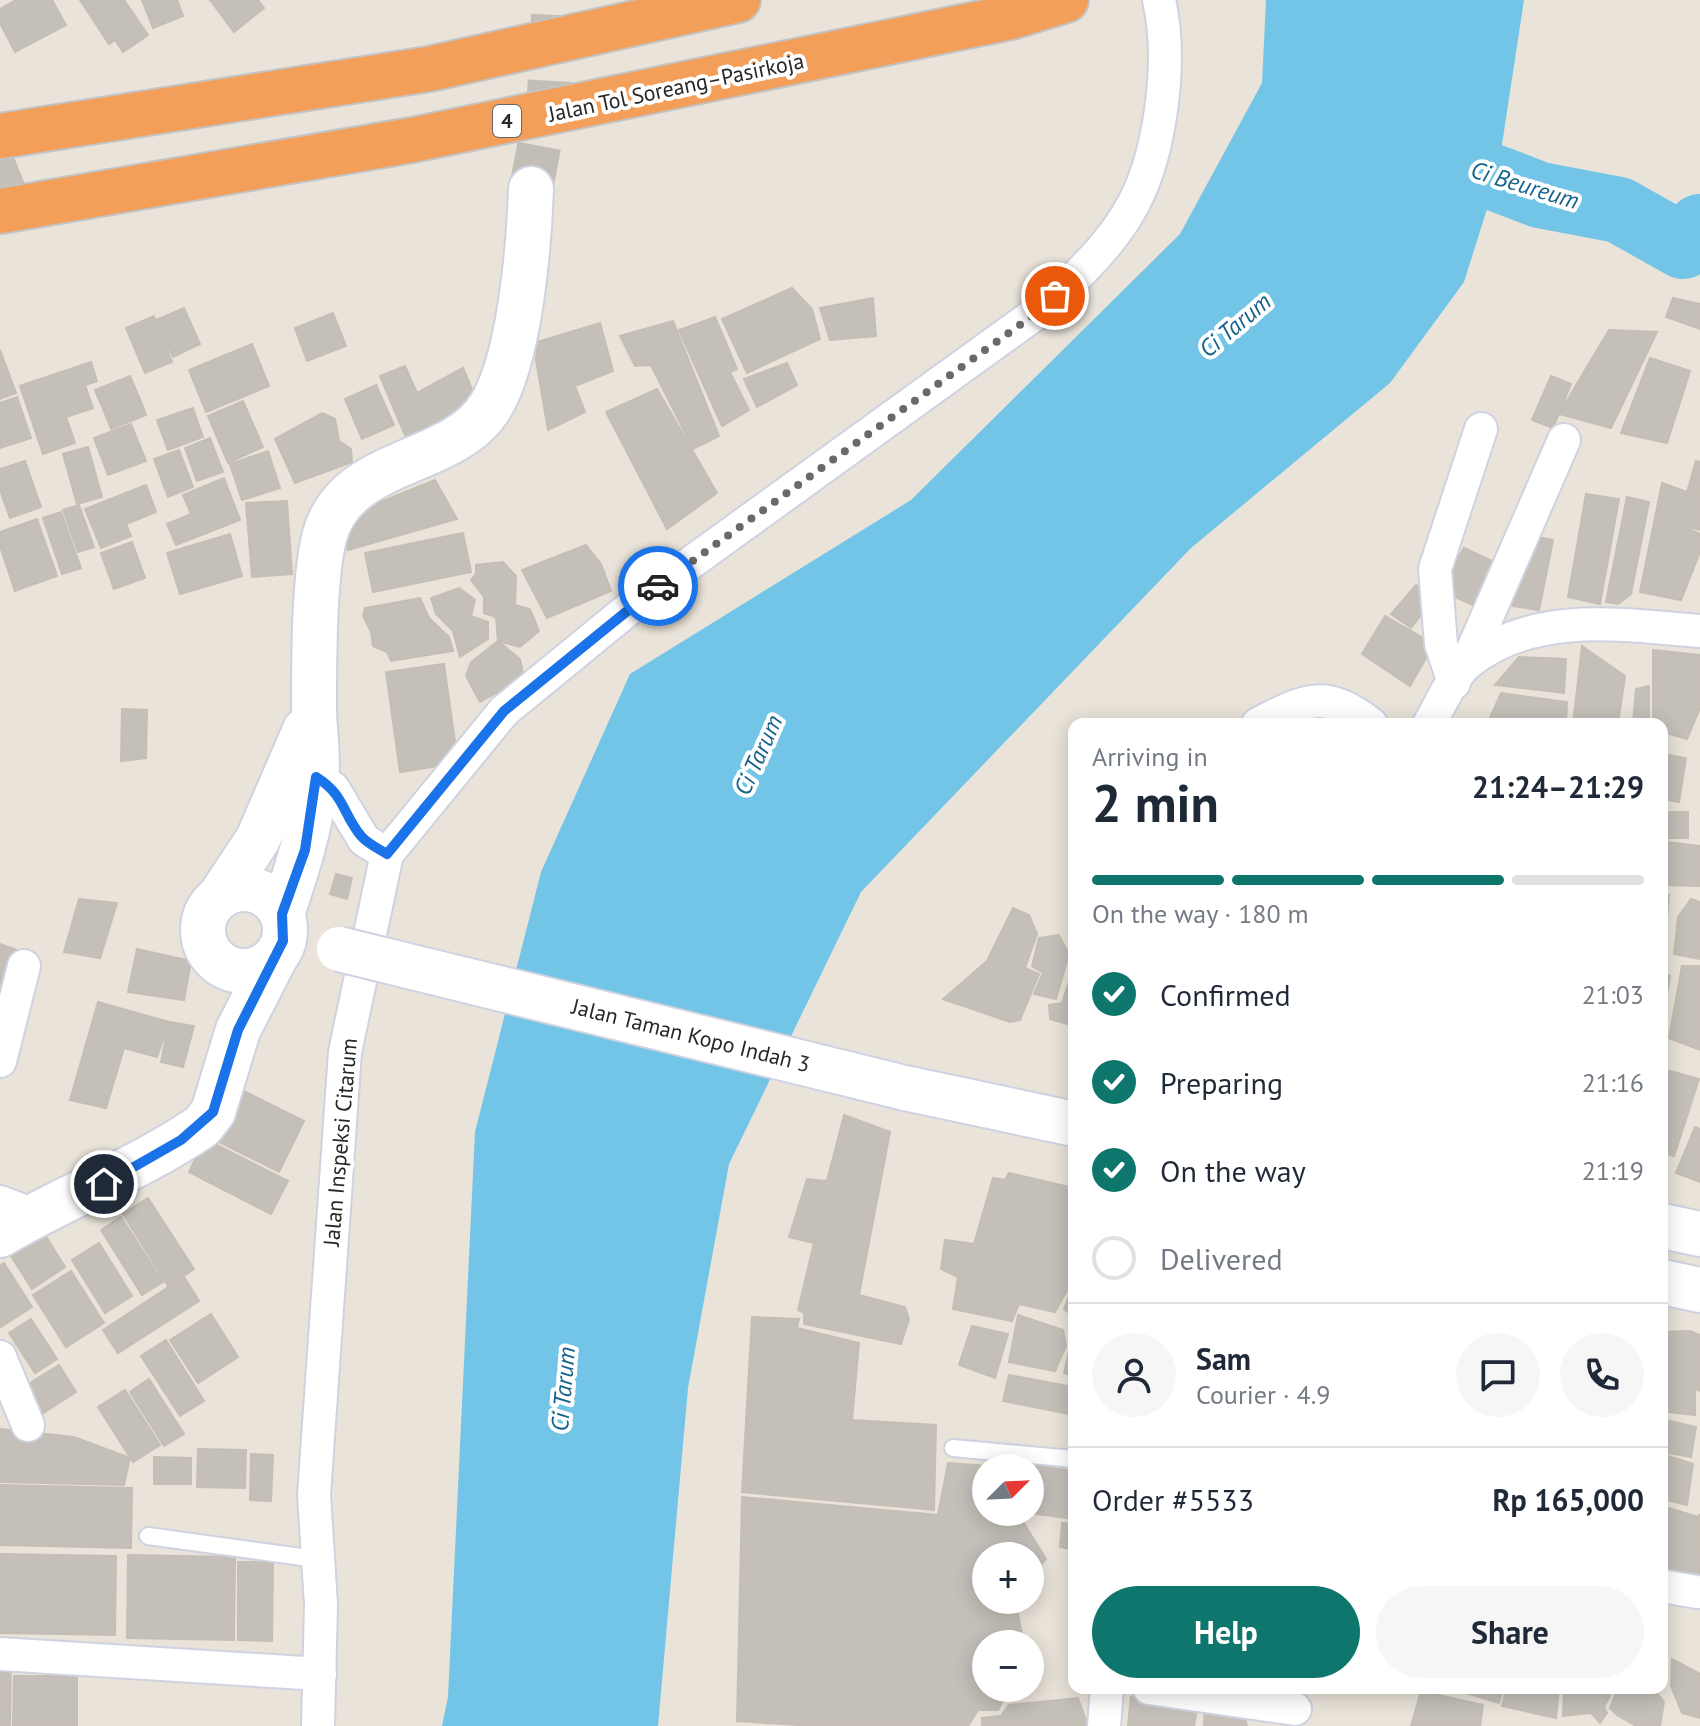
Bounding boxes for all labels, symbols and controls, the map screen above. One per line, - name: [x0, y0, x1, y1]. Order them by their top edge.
- street label: Jalan Tol Soreang–Pasirkoja: [545, 46, 806, 128]
- road number: 4: [493, 105, 521, 137]
- water label: Ci Beureum: [1467, 154, 1583, 216]
- pin: [1021, 262, 1089, 330]
- icon: bag: [1033, 274, 1077, 318]
- water label: Ci Tarum: [1193, 286, 1277, 364]
- courier: [618, 546, 698, 626]
- icon: car: [636, 564, 680, 608]
- water label: Ci Tarum: [727, 710, 789, 800]
- text: Arriving in: [1092, 740, 1208, 773]
- text: 21:24–21:29: [1472, 767, 1644, 806]
- text: 2 min: [1092, 769, 1219, 836]
- text: On the way · 180 m: [1092, 897, 1309, 930]
- icon: check: [1092, 972, 1136, 1016]
- text: Confirmed: [1160, 975, 1291, 1014]
- text: 21:03: [1582, 978, 1644, 1011]
- street label: Jalan Taman Kopo Indah 3: [568, 992, 813, 1078]
- street label: Jalan Inspeksi Citarum: [317, 1037, 363, 1248]
- icon: check: [1092, 1060, 1136, 1104]
- text: Preparing: [1160, 1063, 1283, 1102]
- text: 21:16: [1582, 1066, 1644, 1099]
- icon: check: [1092, 1148, 1136, 1192]
- pin: [70, 1150, 138, 1218]
- text: On the way: [1160, 1151, 1306, 1190]
- text: 21:19: [1582, 1154, 1644, 1187]
- icon: home: [82, 1162, 126, 1206]
- text: Delivered: [1160, 1239, 1283, 1278]
- button: person: [1092, 1333, 1176, 1417]
- button: chat: [1456, 1333, 1540, 1417]
- button: phone: [1560, 1333, 1644, 1417]
- text: Sam: [1196, 1339, 1251, 1378]
- water label: Ci Tarum: [544, 1345, 582, 1433]
- text: Courier · 4.9: [1196, 1378, 1330, 1411]
- north arrow: [972, 1454, 1044, 1526]
- map controls: [972, 1454, 1044, 1702]
- text: Order #5533: [1092, 1480, 1254, 1519]
- text: Rp 165,000: [1493, 1480, 1644, 1519]
- button: +: [972, 1542, 1044, 1614]
- button: Help: [1092, 1586, 1360, 1678]
- button: Share: [1376, 1586, 1644, 1678]
- button: −: [972, 1630, 1044, 1702]

